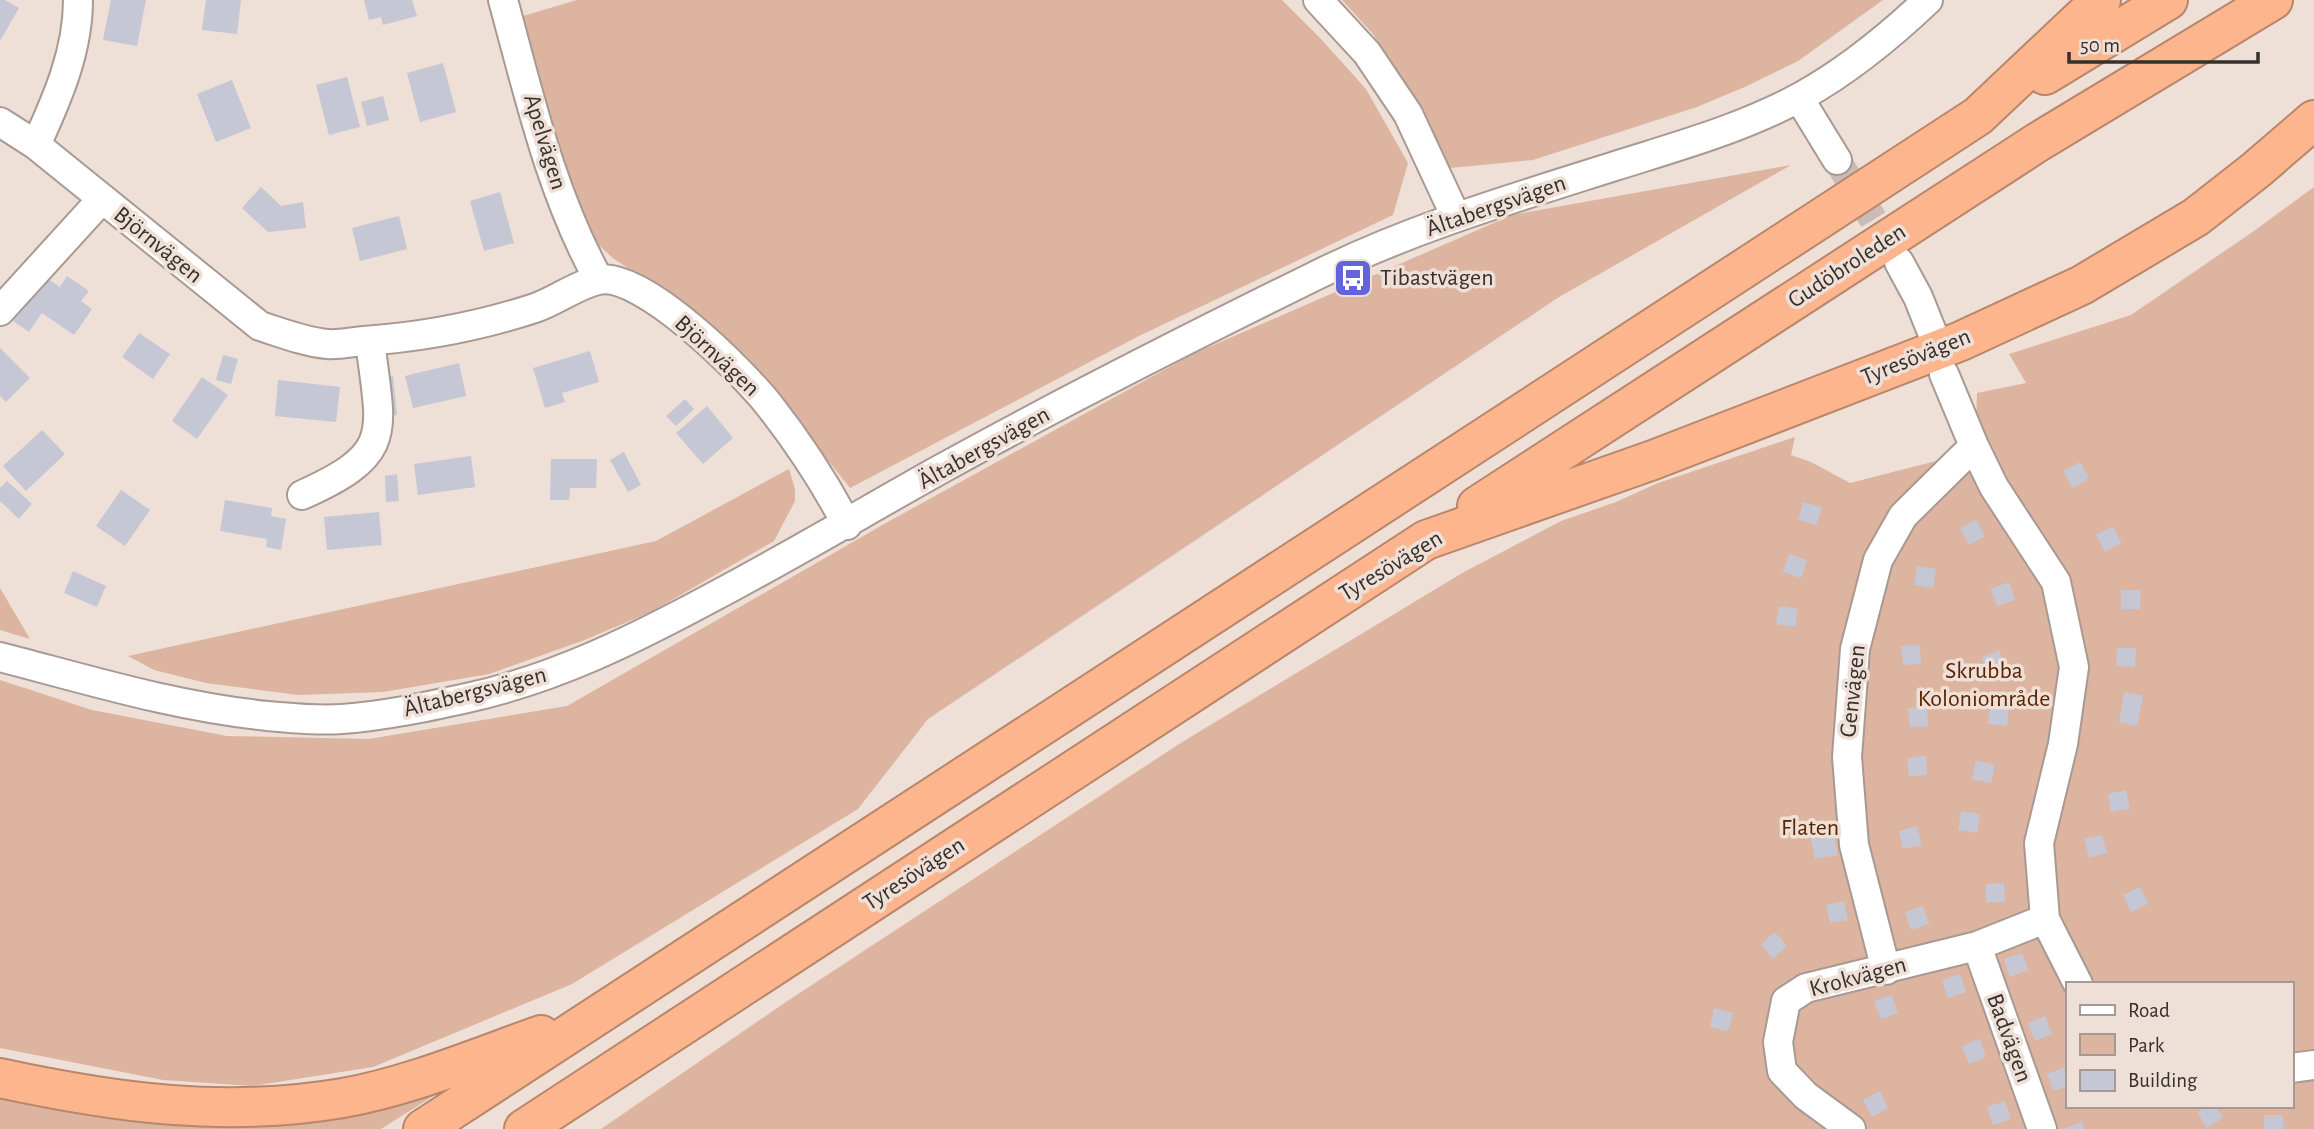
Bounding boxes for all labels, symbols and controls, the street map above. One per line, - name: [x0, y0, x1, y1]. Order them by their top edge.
- scale bar: [2069, 21, 2258, 65]
- text: 50 m: [2080, 35, 2120, 56]
- street label: Apelvägen: [519, 91, 571, 193]
- street label: Ältabergsvägen: [1423, 170, 1569, 241]
- street label: Björnvägen: [109, 202, 207, 288]
- street label: Gudöbroleden: [1784, 219, 1910, 313]
- bus stop icon: Tibastvägen: [1332, 257, 1374, 299]
- place label: Tibastvägen: [1380, 266, 1494, 290]
- street label: Björnvägen: [670, 311, 764, 401]
- street label: Tyresövägen: [1858, 324, 1974, 390]
- street label: Ältabergsvägen: [914, 401, 1054, 494]
- street label: Tyresövägen: [1335, 526, 1447, 606]
- street label: Genvägen: [1836, 644, 1870, 738]
- park label: Skrubba Koloniområde: [1918, 659, 2050, 711]
- street label: Ältabergsvägen: [401, 662, 549, 721]
- park label: Flaten: [1781, 816, 1839, 840]
- street label: Tyresövägen: [859, 832, 969, 916]
- street label: Krokvägen: [1807, 953, 1909, 1001]
- legend: [2066, 982, 2293, 1108]
- street label: Badvägen: [1982, 991, 2036, 1085]
- text: Road: [2128, 1000, 2170, 1021]
- text: Park: [2128, 1035, 2165, 1056]
- text: Building: [2128, 1070, 2198, 1091]

